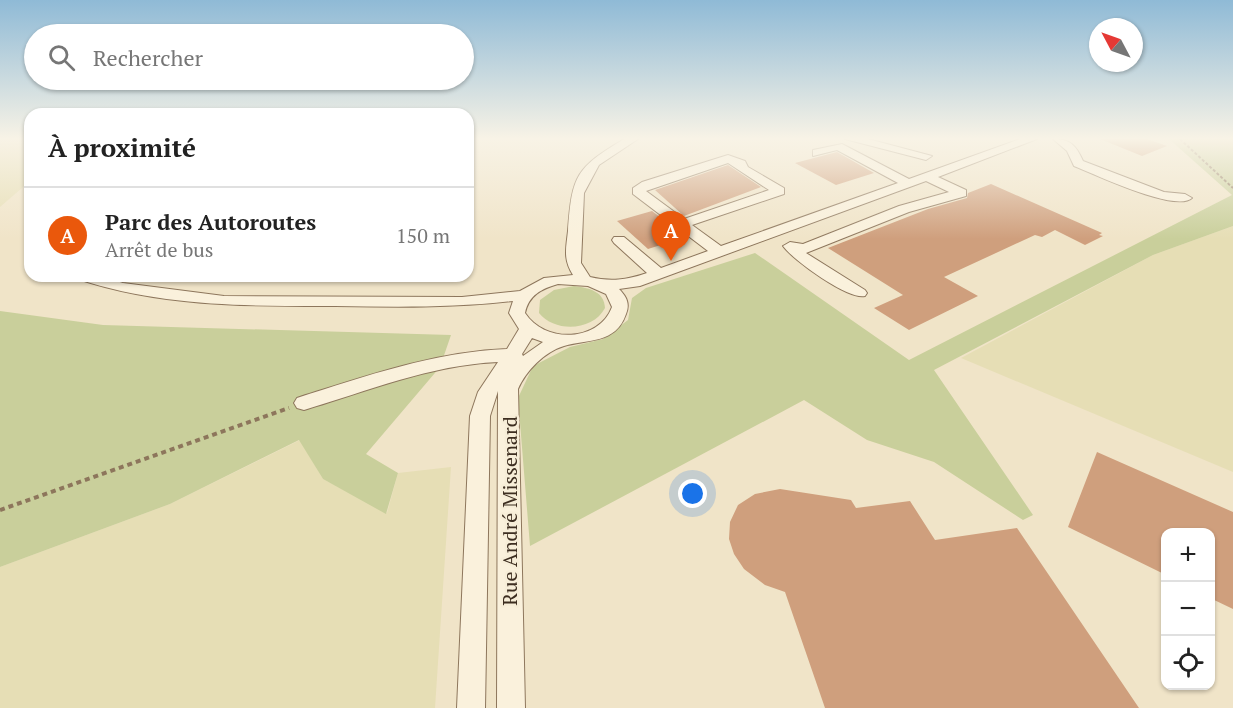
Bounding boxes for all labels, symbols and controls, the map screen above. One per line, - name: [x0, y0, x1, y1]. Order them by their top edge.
- north arrow: [1089, 18, 1143, 72]
- search box: [24, 24, 474, 90]
- icon: search: [45, 41, 78, 74]
- text: Rechercher: [93, 43, 203, 72]
- text: À proximité: [48, 130, 196, 164]
- text: Parc des Autoroutes: [105, 207, 316, 236]
- pin: A: [652, 212, 690, 261]
- text: A: [60, 222, 75, 249]
- text: 150 m: [396, 222, 450, 249]
- text: Arrêt de bus: [105, 236, 213, 263]
- street label: Rue André Missenard: [496, 416, 523, 606]
- your location: [678, 479, 707, 508]
- map controls: [1161, 528, 1215, 690]
- button: +: [1161, 528, 1215, 582]
- button: −: [1161, 582, 1215, 636]
- button: locate: [1161, 636, 1215, 690]

